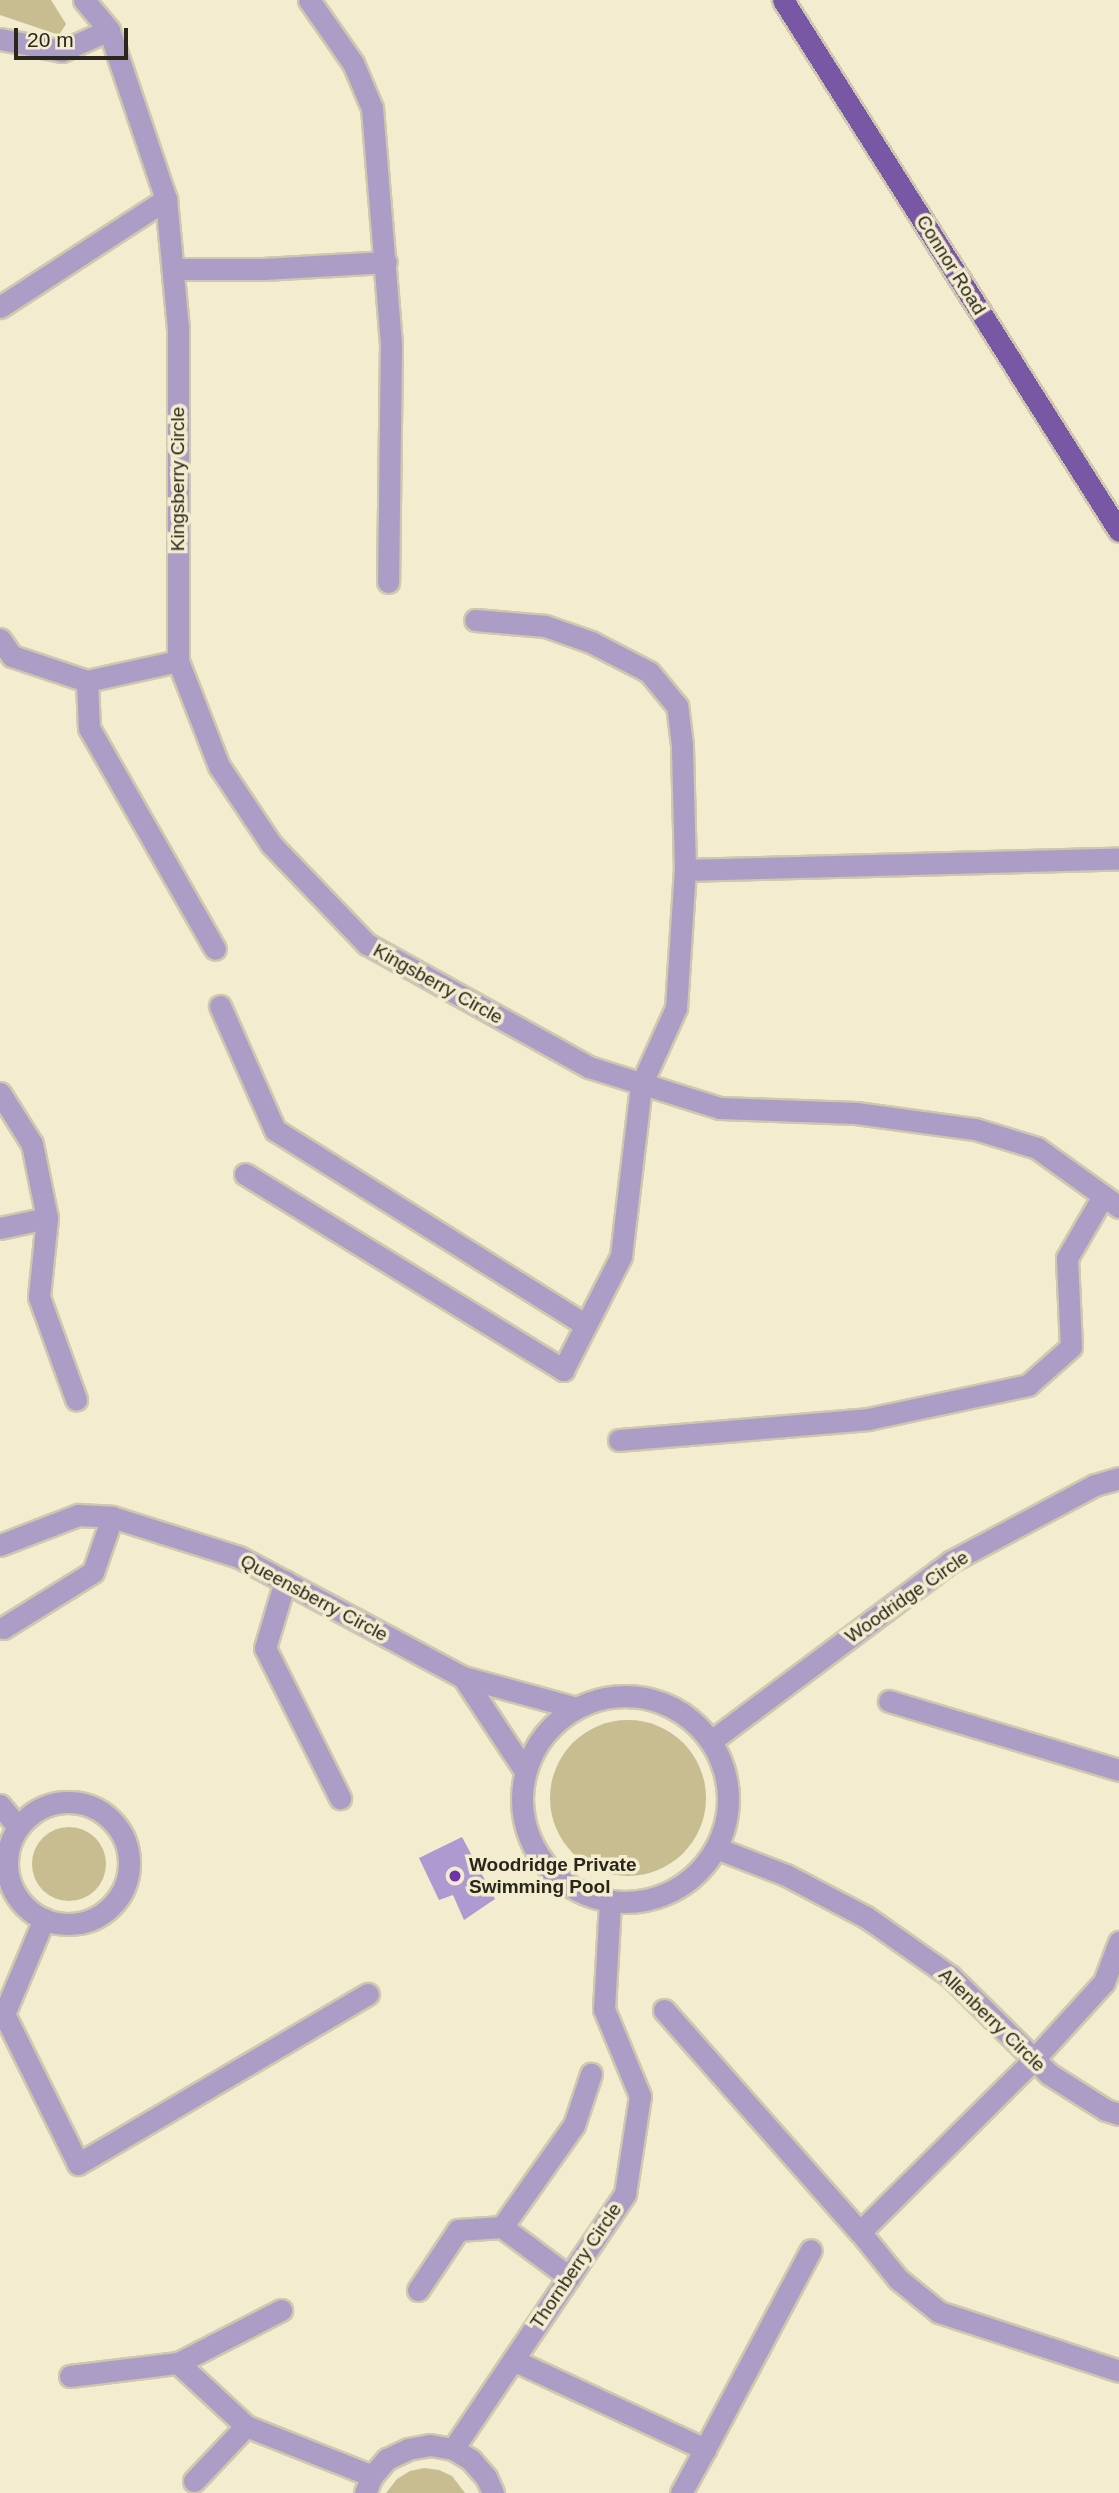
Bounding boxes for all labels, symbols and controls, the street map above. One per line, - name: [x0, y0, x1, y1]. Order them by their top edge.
- scale bar: [18, 14, 131, 58]
- text: 20 m: [27, 28, 74, 51]
- street label: Connor Road: [911, 211, 991, 319]
- street label: Kingsberry Circle: [167, 407, 189, 551]
- street label: Kingsberry Circle: [369, 939, 507, 1029]
- street label: Woodridge Circle: [841, 1546, 973, 1648]
- street label: Queensberry Circle: [236, 1550, 392, 1646]
- place label: Woodridge Private Swimming Pool: [469, 1854, 637, 1898]
- marker: Woodridge Private Swimming Pool: [447, 1868, 463, 1884]
- street label: Allenberry Circle: [934, 1963, 1050, 2077]
- street label: Thornberry Circle: [526, 2199, 626, 2333]

